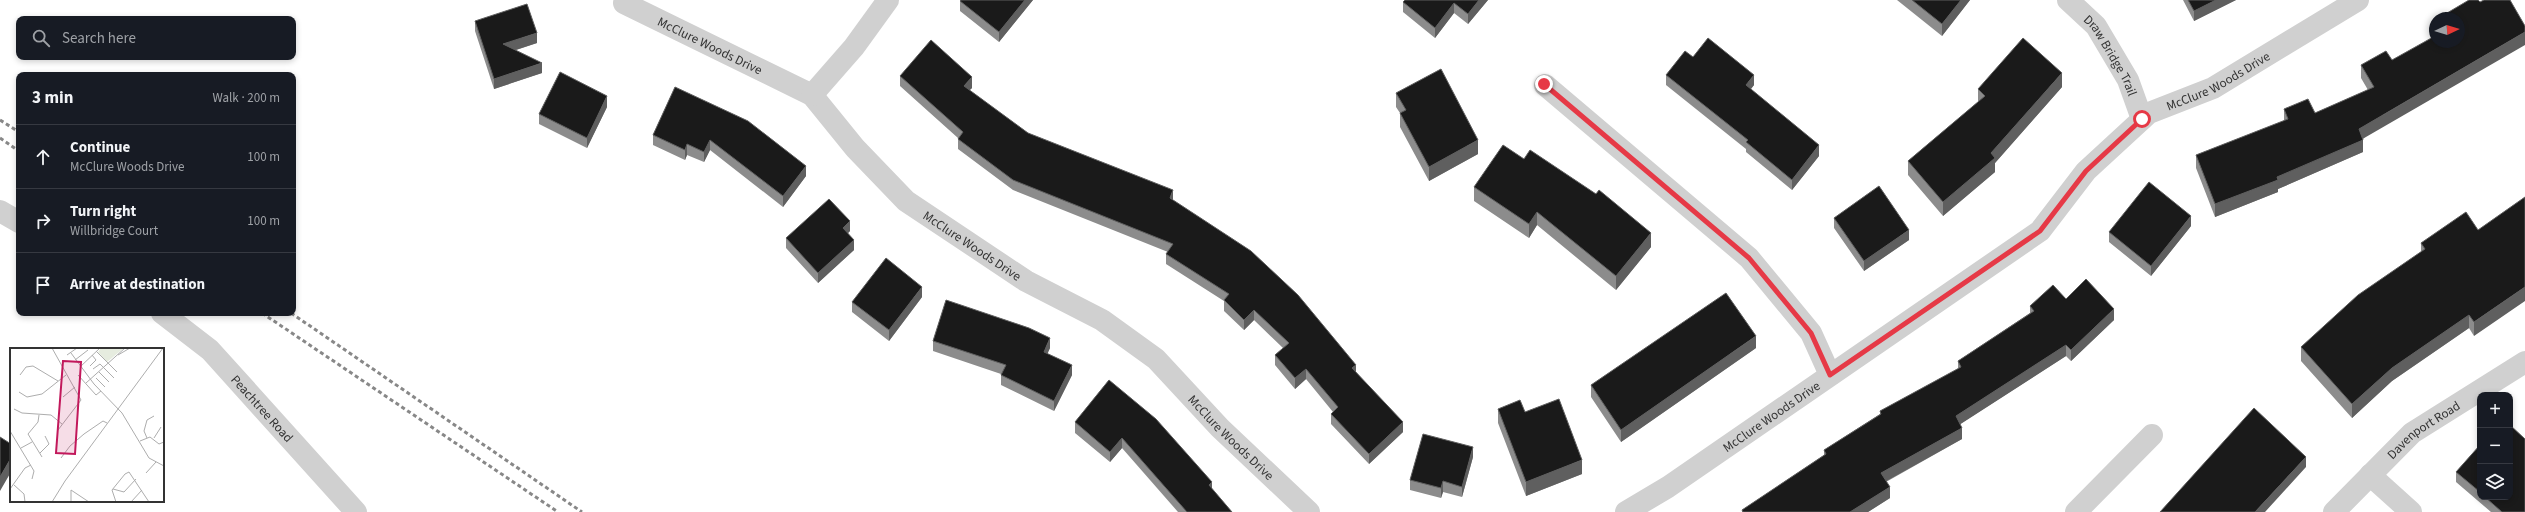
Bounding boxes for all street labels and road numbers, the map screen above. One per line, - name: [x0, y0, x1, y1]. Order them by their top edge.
- street label: Draw Bridge Trail: [2079, 11, 2141, 99]
- street label: McClure Woods Drive: [654, 13, 765, 79]
- street label: McClure Woods Drive: [2164, 48, 2274, 115]
- street label: McClure Woods Drive: [919, 207, 1025, 285]
- street label: Peachtree Road: [227, 371, 297, 447]
- street label: McClure Woods Drive: [1719, 377, 1824, 457]
- street label: McClure Woods Drive: [1184, 391, 1278, 485]
- street label: Davenport Road: [2383, 397, 2464, 463]

